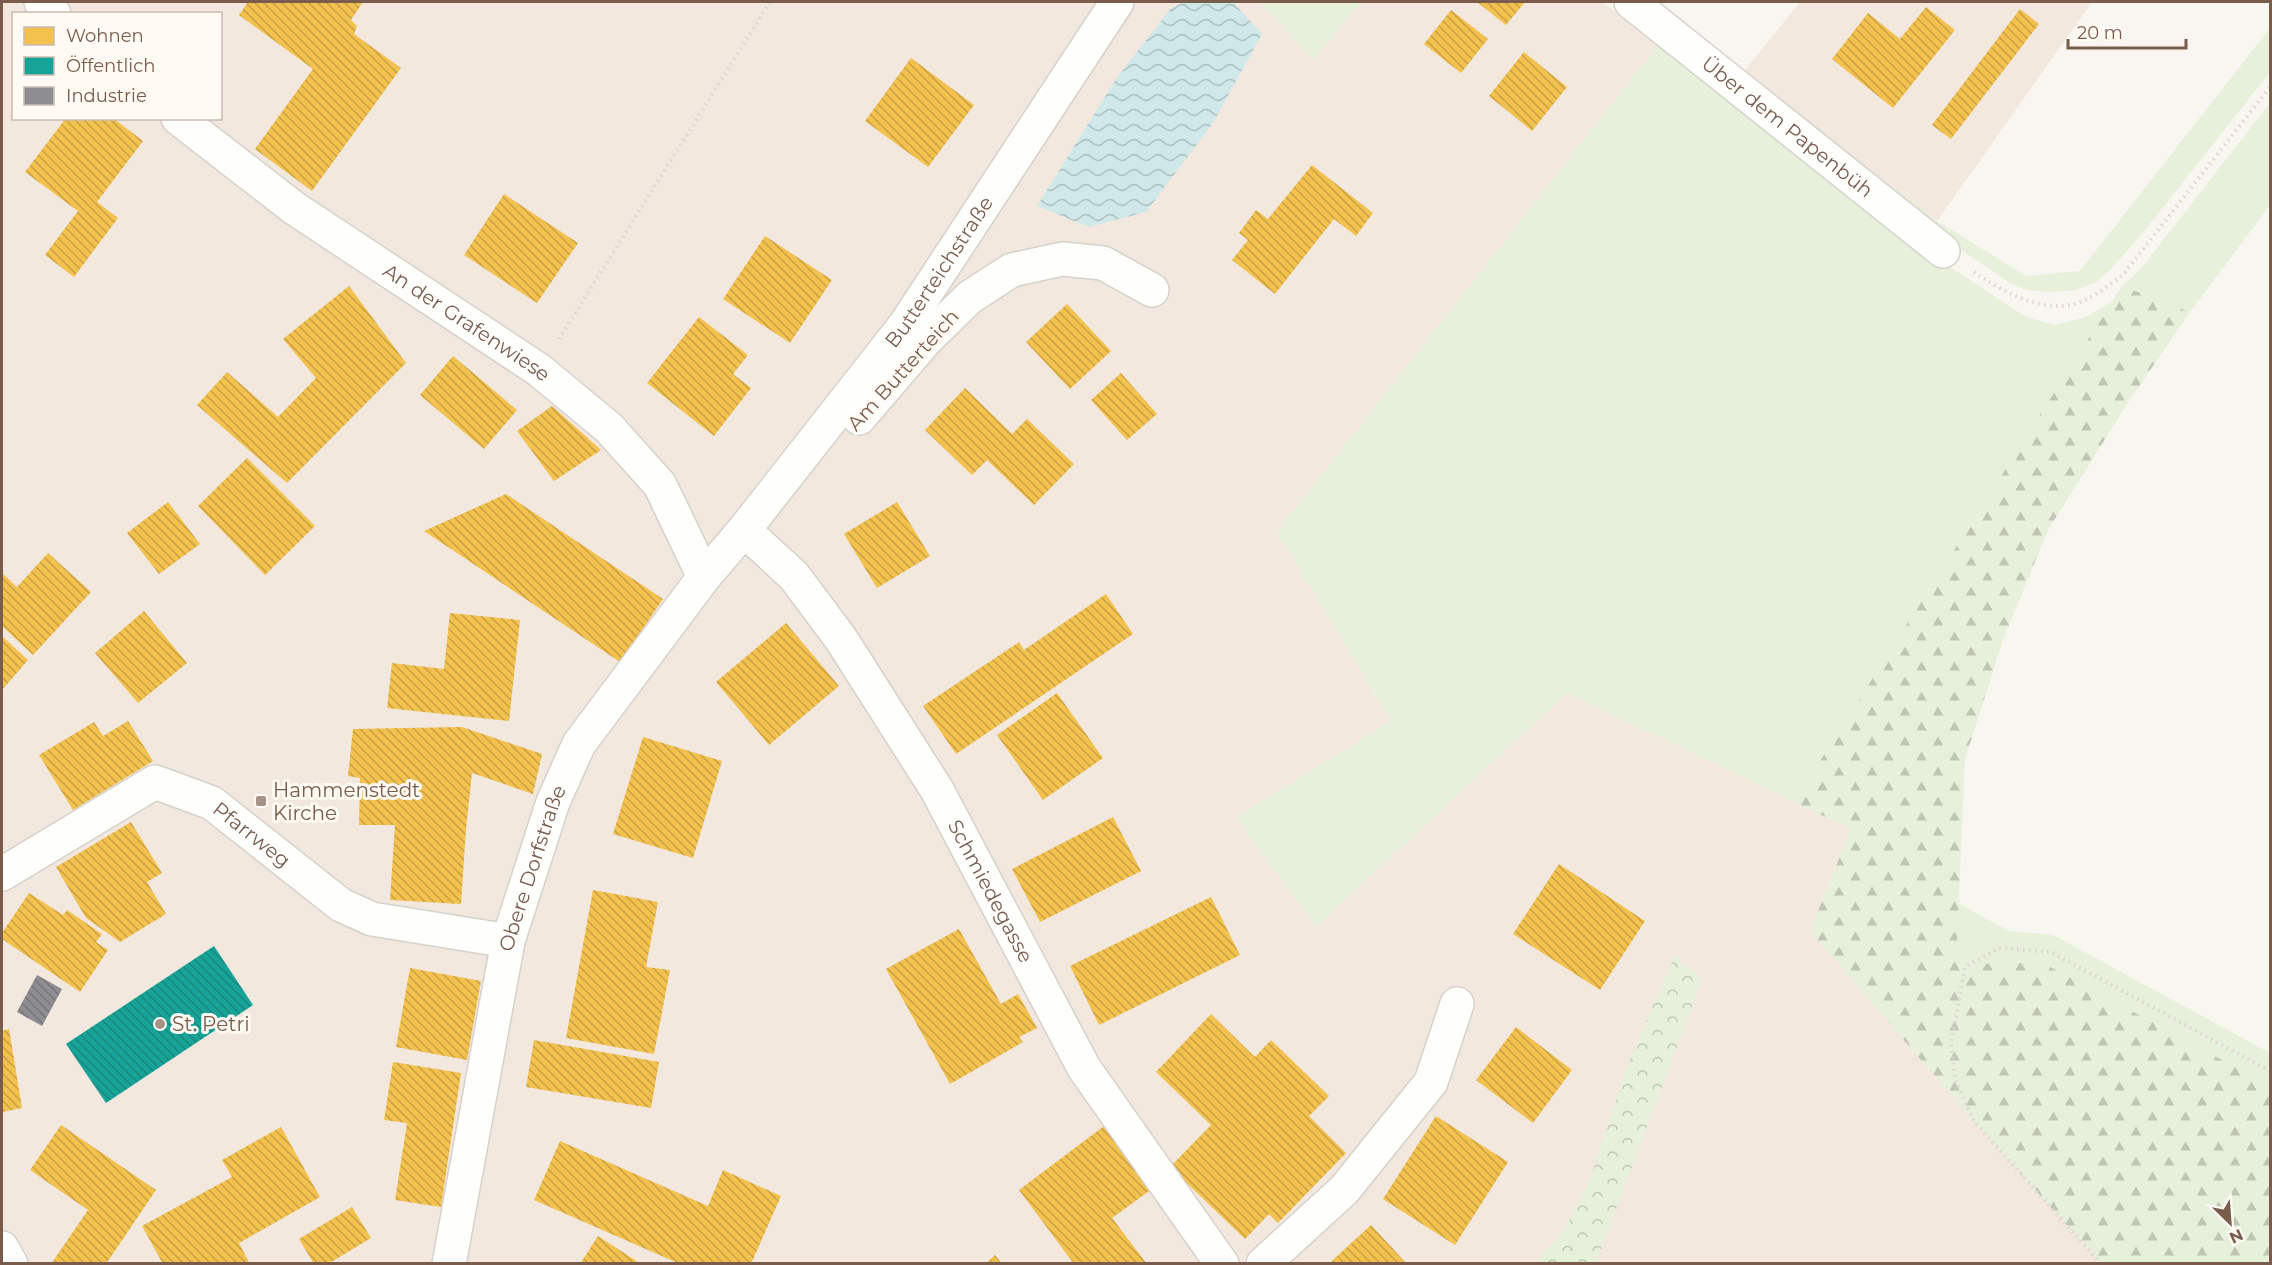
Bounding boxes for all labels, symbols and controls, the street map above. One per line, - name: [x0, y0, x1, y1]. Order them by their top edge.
- legend: [12, 12, 222, 120]
- scale bar: [2068, 12, 2186, 50]
- text: 20 m: [2077, 22, 2123, 44]
- text: Wohnen: [66, 25, 144, 47]
- street label: Über dem Papenbüh: [1697, 51, 1878, 202]
- text: Öffentlich: [66, 55, 155, 77]
- text: Industrie: [66, 85, 147, 107]
- street label: Butterteichstraße: [880, 192, 998, 352]
- street label: An der Grafenwiese: [379, 258, 555, 386]
- street label: Am Butterteich: [842, 304, 964, 436]
- place label: Hammenstedt Kirche: [273, 778, 420, 825]
- street label: Obere Dorfstraße: [494, 781, 571, 953]
- marker: Hammenstedt Kirche: [254, 794, 268, 808]
- street label: Pfarrweg: [208, 796, 295, 872]
- street label: Schmiedegasse: [943, 816, 1038, 967]
- place label: St. Petri: [172, 1012, 250, 1036]
- marker: St. Petri: [153, 1017, 167, 1031]
- north arrow: [2200, 1193, 2260, 1253]
- text: N: [2226, 1225, 2246, 1247]

